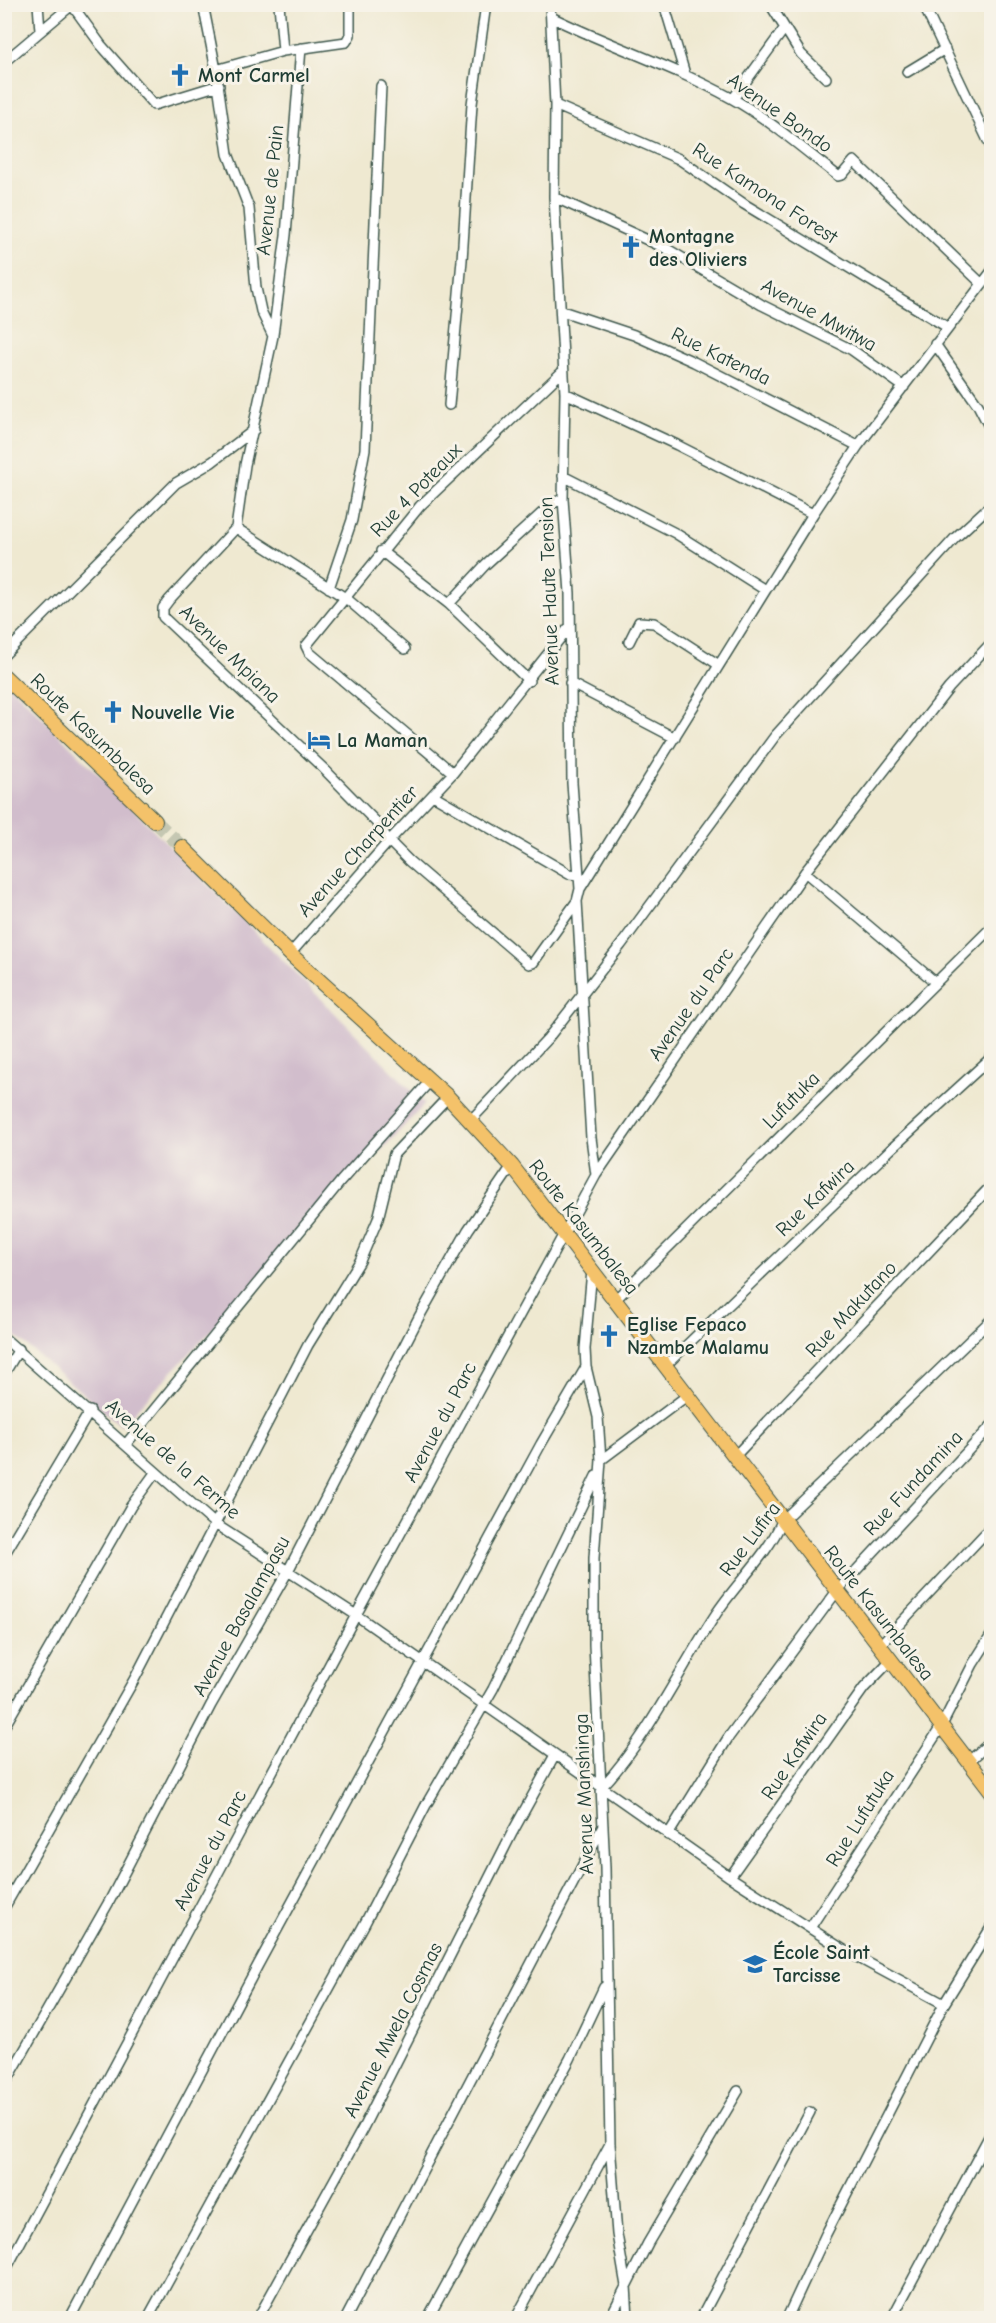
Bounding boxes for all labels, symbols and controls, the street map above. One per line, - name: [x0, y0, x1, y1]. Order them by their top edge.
- church icon: Mont Carmel: [167, 62, 193, 88]
- place label: Mont Carmel: [198, 64, 310, 87]
- street label: Avenue Bondo: [723, 68, 837, 158]
- street label: Avenue de Pain: [252, 124, 288, 256]
- street label: Rue Kamona Forest: [688, 138, 843, 249]
- place label: Montagne des Oliviers: [649, 225, 747, 271]
- church icon: Montagne des Oliviers: [618, 234, 644, 260]
- street label: Avenue Mwitwa: [757, 274, 881, 356]
- street label: Rue Katenda: [668, 322, 774, 390]
- street label: Rue 4 Poteaux: [366, 438, 467, 542]
- street label: Avenue Haute Tension: [534, 496, 564, 686]
- street label: Avenue Mpiana: [175, 600, 285, 708]
- street label: Route Kasumbalesa: [26, 668, 160, 800]
- church icon: Nouvelle Vie: [100, 699, 126, 725]
- place label: Nouvelle Vie: [131, 701, 235, 724]
- hotel icon: La Maman: [306, 727, 332, 753]
- place label: La Maman: [337, 729, 428, 752]
- street label: Avenue Charpentier: [293, 781, 423, 921]
- street label: Avenue du Parc: [644, 943, 739, 1065]
- street label: Lufutuka: [758, 1067, 824, 1133]
- street label: Route Kasumbalesa: [524, 1155, 644, 1299]
- street label: Rue Kafwira: [771, 1155, 859, 1241]
- street label: Rue Makutano: [801, 1256, 901, 1362]
- place label: Eglise Fepaco Nzambe Malamu: [627, 1313, 769, 1359]
- church icon: Eglise Fepaco Nzambe Malamu: [596, 1323, 622, 1349]
- street label: Avenue du Parc: [399, 1358, 481, 1486]
- street label: Avenue de la Ferme: [101, 1394, 245, 1524]
- street label: Rue Fundamina: [859, 1426, 967, 1540]
- street label: Rue Lufira: [715, 1497, 785, 1581]
- street label: Avenue Basalampasu: [187, 1532, 295, 1700]
- street label: Route Kasumbalesa: [819, 1541, 939, 1685]
- street label: Rue Kafwira: [756, 1708, 832, 1804]
- street label: Avenue Manshinga: [570, 1713, 598, 1875]
- street label: Rue Lufutuka: [821, 1765, 899, 1871]
- street label: Avenue du Parc: [169, 1786, 251, 1914]
- street label: Avenue Mwela Cosmas: [339, 1939, 447, 2121]
- place label: École Saint Tarcisse: [773, 1940, 870, 1987]
- school or university icon: École Saint Tarcisse: [742, 1951, 768, 1977]

